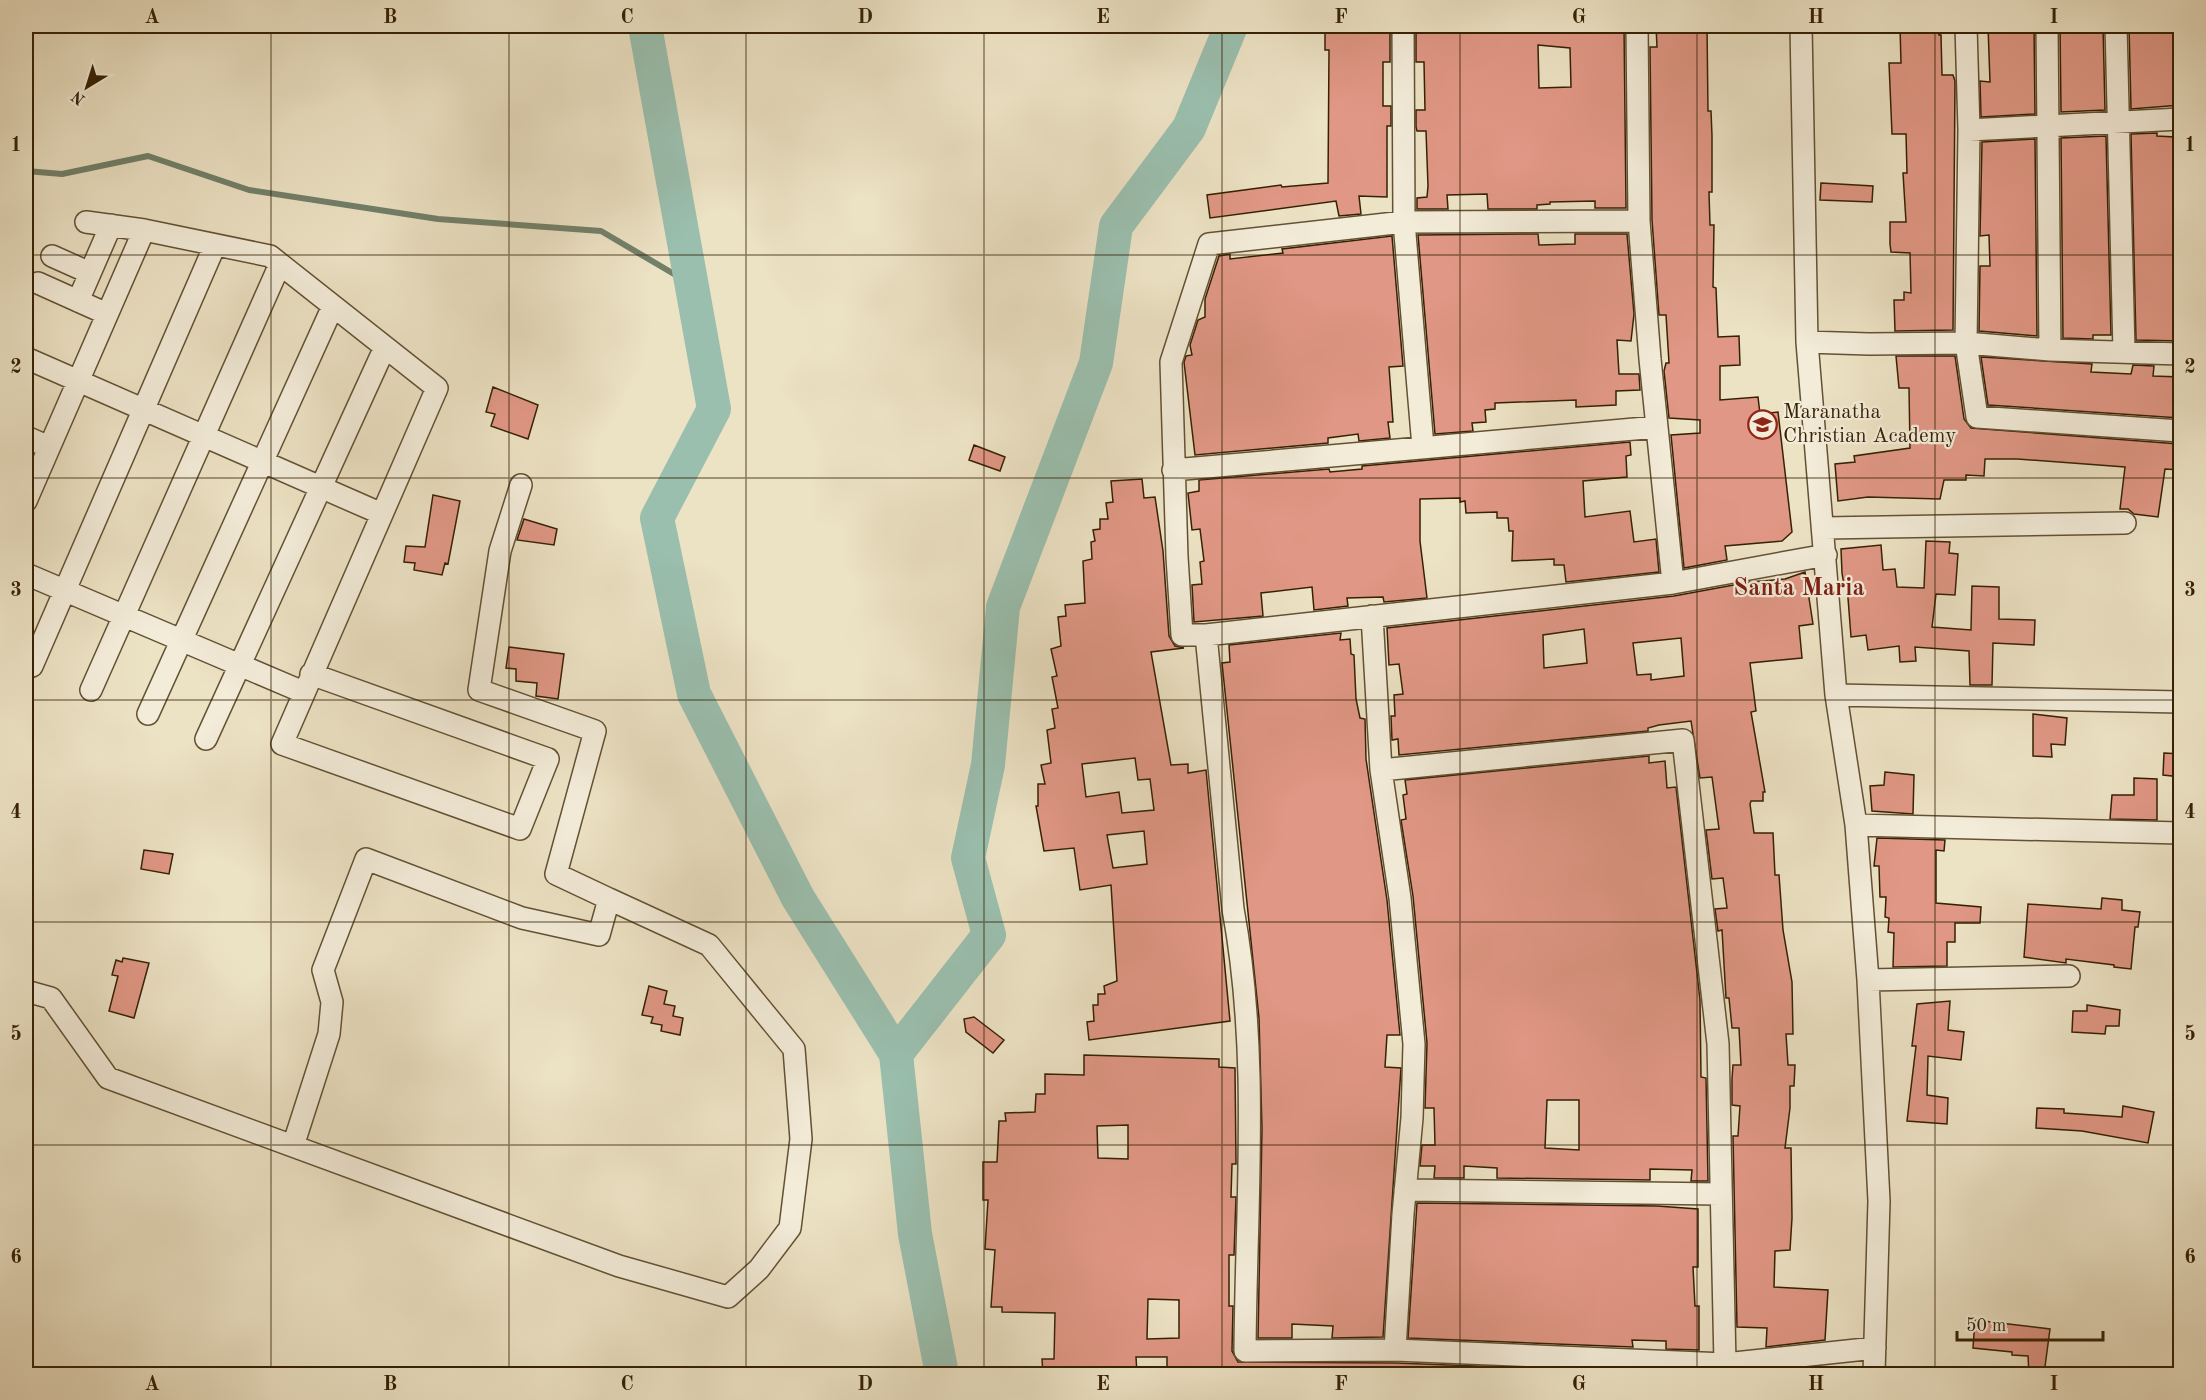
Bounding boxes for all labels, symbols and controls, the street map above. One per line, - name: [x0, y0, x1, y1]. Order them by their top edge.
- text: A: [144, 8, 160, 28]
- text: B: [383, 8, 397, 28]
- text: C: [620, 8, 634, 28]
- text: D: [857, 8, 873, 28]
- text: E: [1096, 8, 1110, 28]
- text: F: [1334, 8, 1348, 28]
- text: G: [1572, 8, 1586, 28]
- text: H: [1808, 8, 1824, 28]
- text: I: [2050, 8, 2058, 28]
- north arrow: [57, 57, 117, 117]
- text: N: [69, 87, 89, 107]
- text: 1: [10, 136, 22, 156]
- text: 1: [2184, 136, 2196, 156]
- text: 2: [10, 358, 22, 378]
- text: 2: [2184, 358, 2196, 378]
- place label: Maranatha Christian Academy: [1783, 402, 1957, 447]
- school or university icon: Maranatha Christian Academy: [1746, 408, 1778, 440]
- district label: Santa Maria: [1733, 577, 1865, 601]
- text: 3: [10, 581, 22, 601]
- text: 3: [2184, 581, 2196, 601]
- text: 4: [10, 803, 22, 823]
- text: 4: [2184, 803, 2196, 823]
- text: 5: [10, 1024, 22, 1045]
- text: 5: [2184, 1024, 2196, 1045]
- text: 6: [10, 1248, 22, 1268]
- text: 6: [2184, 1248, 2196, 1268]
- scale bar: [1957, 1304, 2102, 1342]
- text: 50 m: [1966, 1317, 2006, 1335]
- text: A: [144, 1375, 160, 1395]
- text: B: [383, 1375, 397, 1395]
- text: C: [620, 1375, 634, 1395]
- text: D: [857, 1375, 873, 1395]
- text: E: [1096, 1375, 1110, 1395]
- text: F: [1334, 1375, 1348, 1395]
- text: G: [1572, 1375, 1586, 1395]
- text: H: [1808, 1375, 1824, 1395]
- text: I: [2050, 1375, 2058, 1395]

